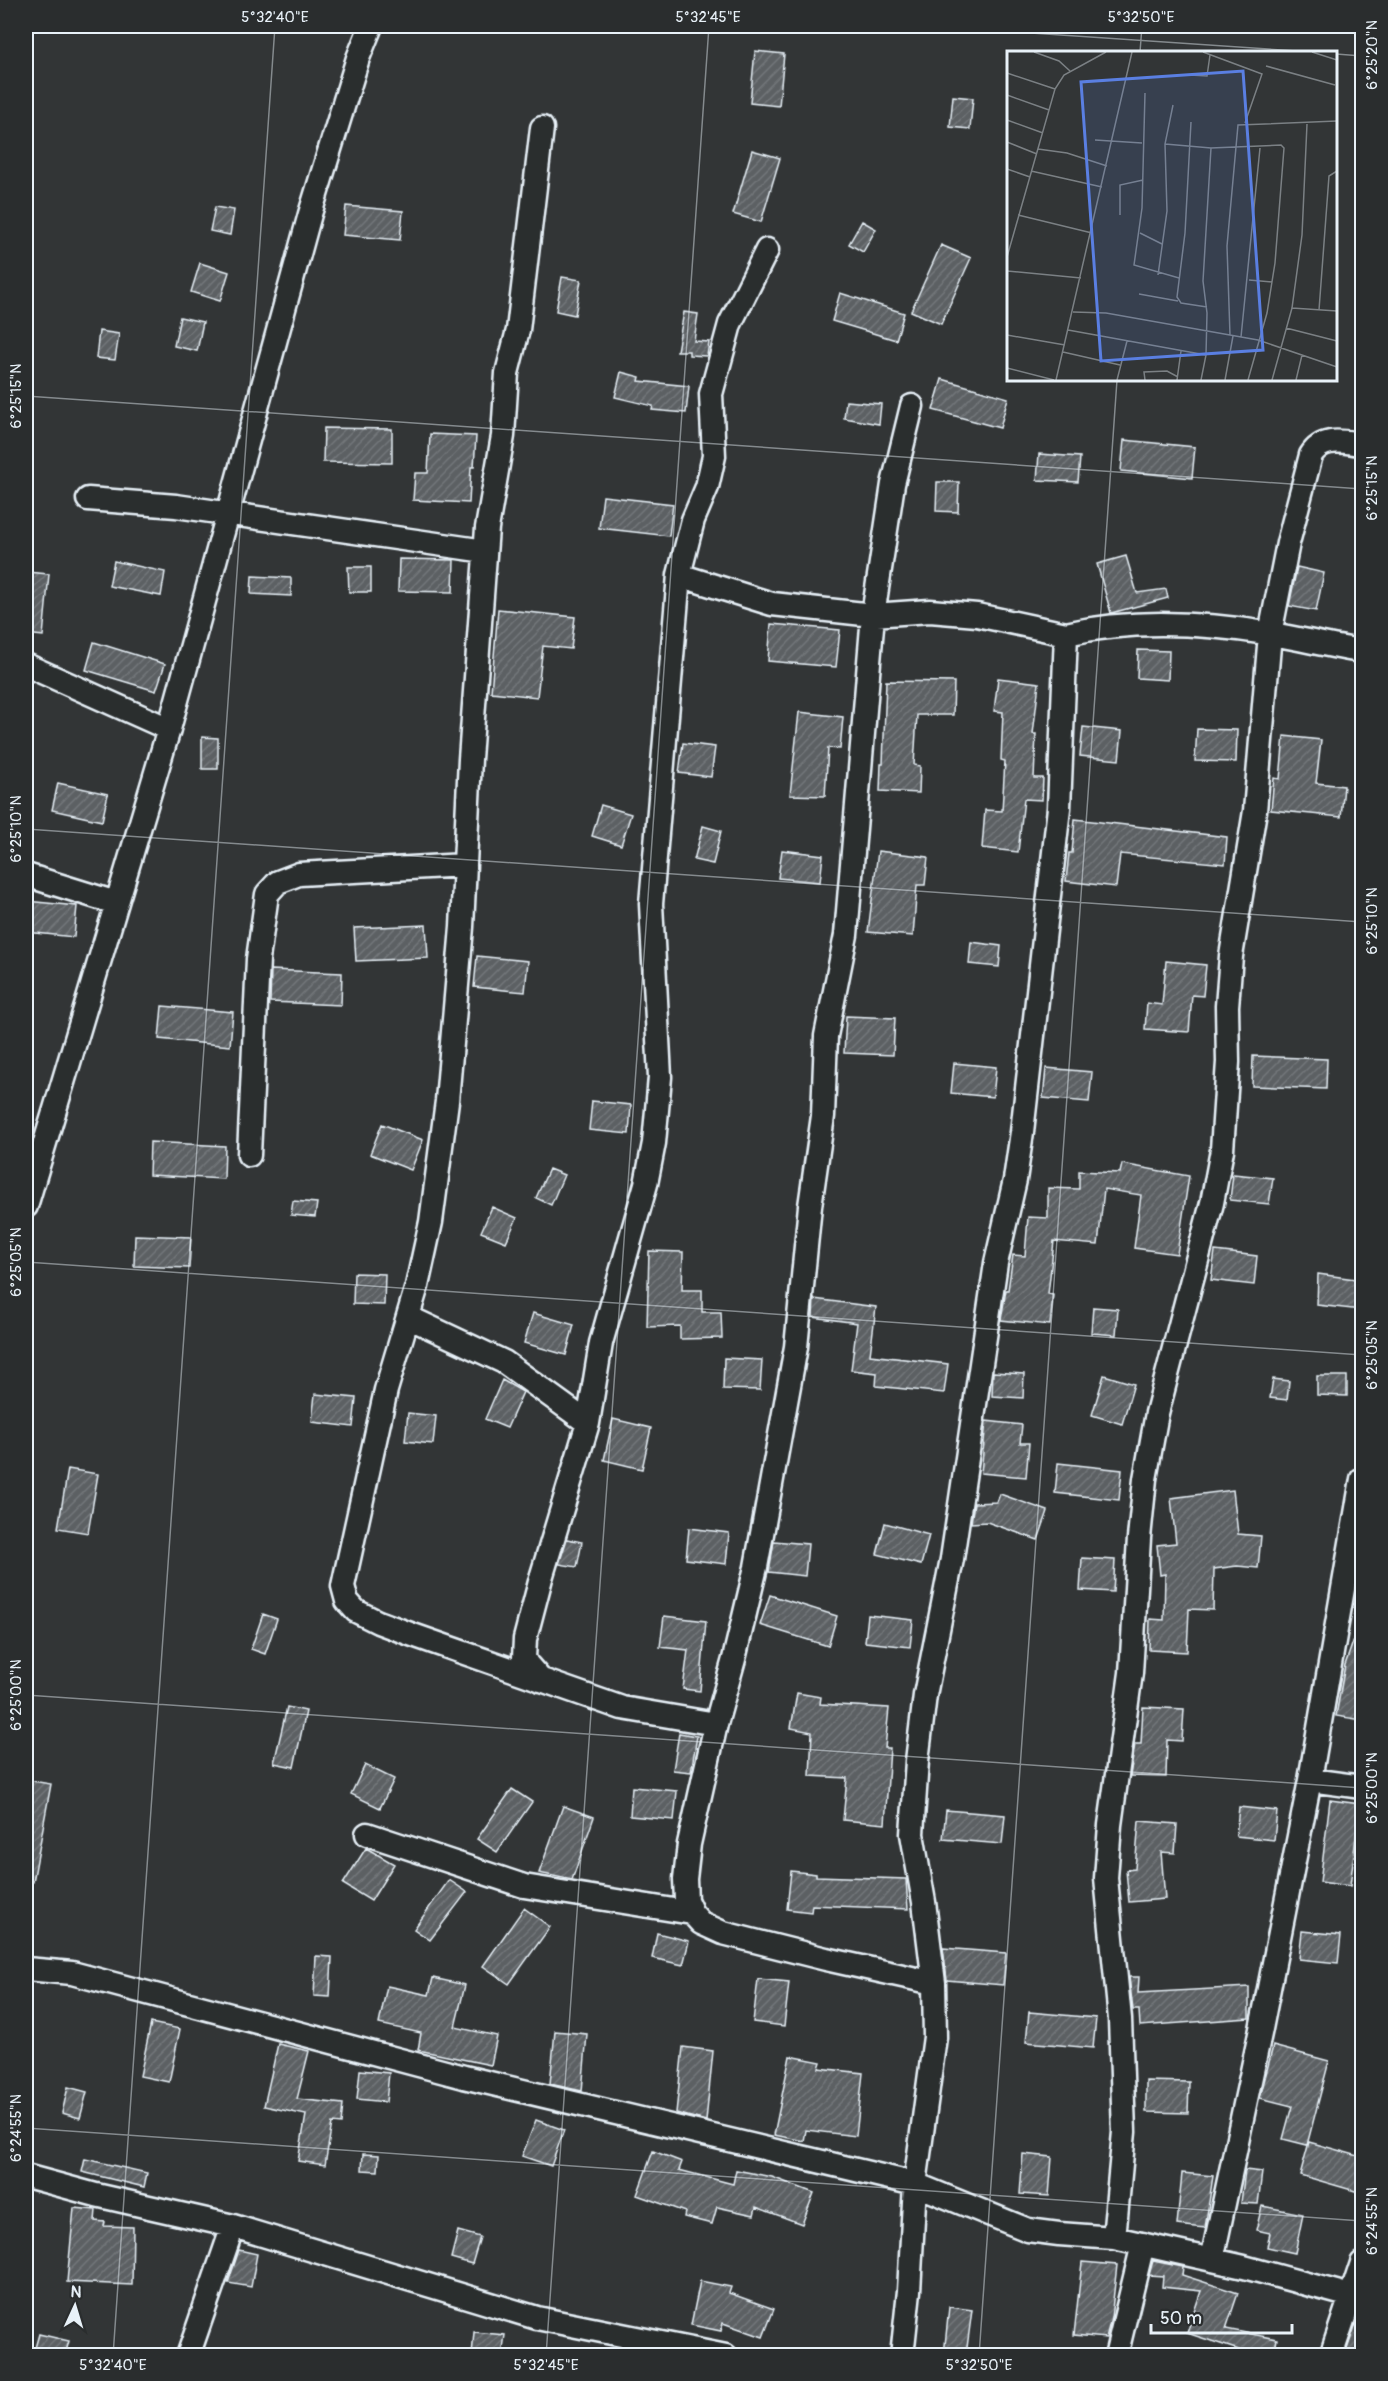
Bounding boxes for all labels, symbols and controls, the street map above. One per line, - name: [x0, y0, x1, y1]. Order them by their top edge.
- text: 5°32'40"E: [241, 8, 309, 27]
- text: 5°32'45"E: [675, 8, 741, 27]
- text: 5°32'50"E: [1108, 8, 1175, 27]
- text: 6°25'20"N: [1363, 20, 1382, 90]
- inset map: [1007, 51, 1337, 381]
- text: 6°25'15"N: [7, 363, 26, 429]
- text: 6°25'15"N: [1363, 455, 1382, 521]
- text: 6°25'10"N: [7, 795, 26, 863]
- text: 6°25'10"N: [1363, 887, 1382, 955]
- text: 6°25'05"N: [7, 1227, 26, 1297]
- text: 6°25'05"N: [1363, 1320, 1382, 1390]
- text: 6°25'00"N: [7, 1659, 26, 1731]
- text: 6°25'00"N: [1363, 1752, 1382, 1824]
- text: 6°24'55"N: [7, 2094, 26, 2162]
- text: 6°24'55"N: [1363, 2187, 1382, 2255]
- north arrow: [45, 2276, 105, 2336]
- text: N: [70, 2282, 82, 2302]
- scale bar: [1151, 2297, 1292, 2335]
- text: 50 m: [1160, 2307, 1202, 2330]
- text: 5°32'40"E: [79, 2356, 147, 2375]
- text: 5°32'45"E: [513, 2356, 579, 2375]
- text: 5°32'50"E: [946, 2356, 1013, 2375]

